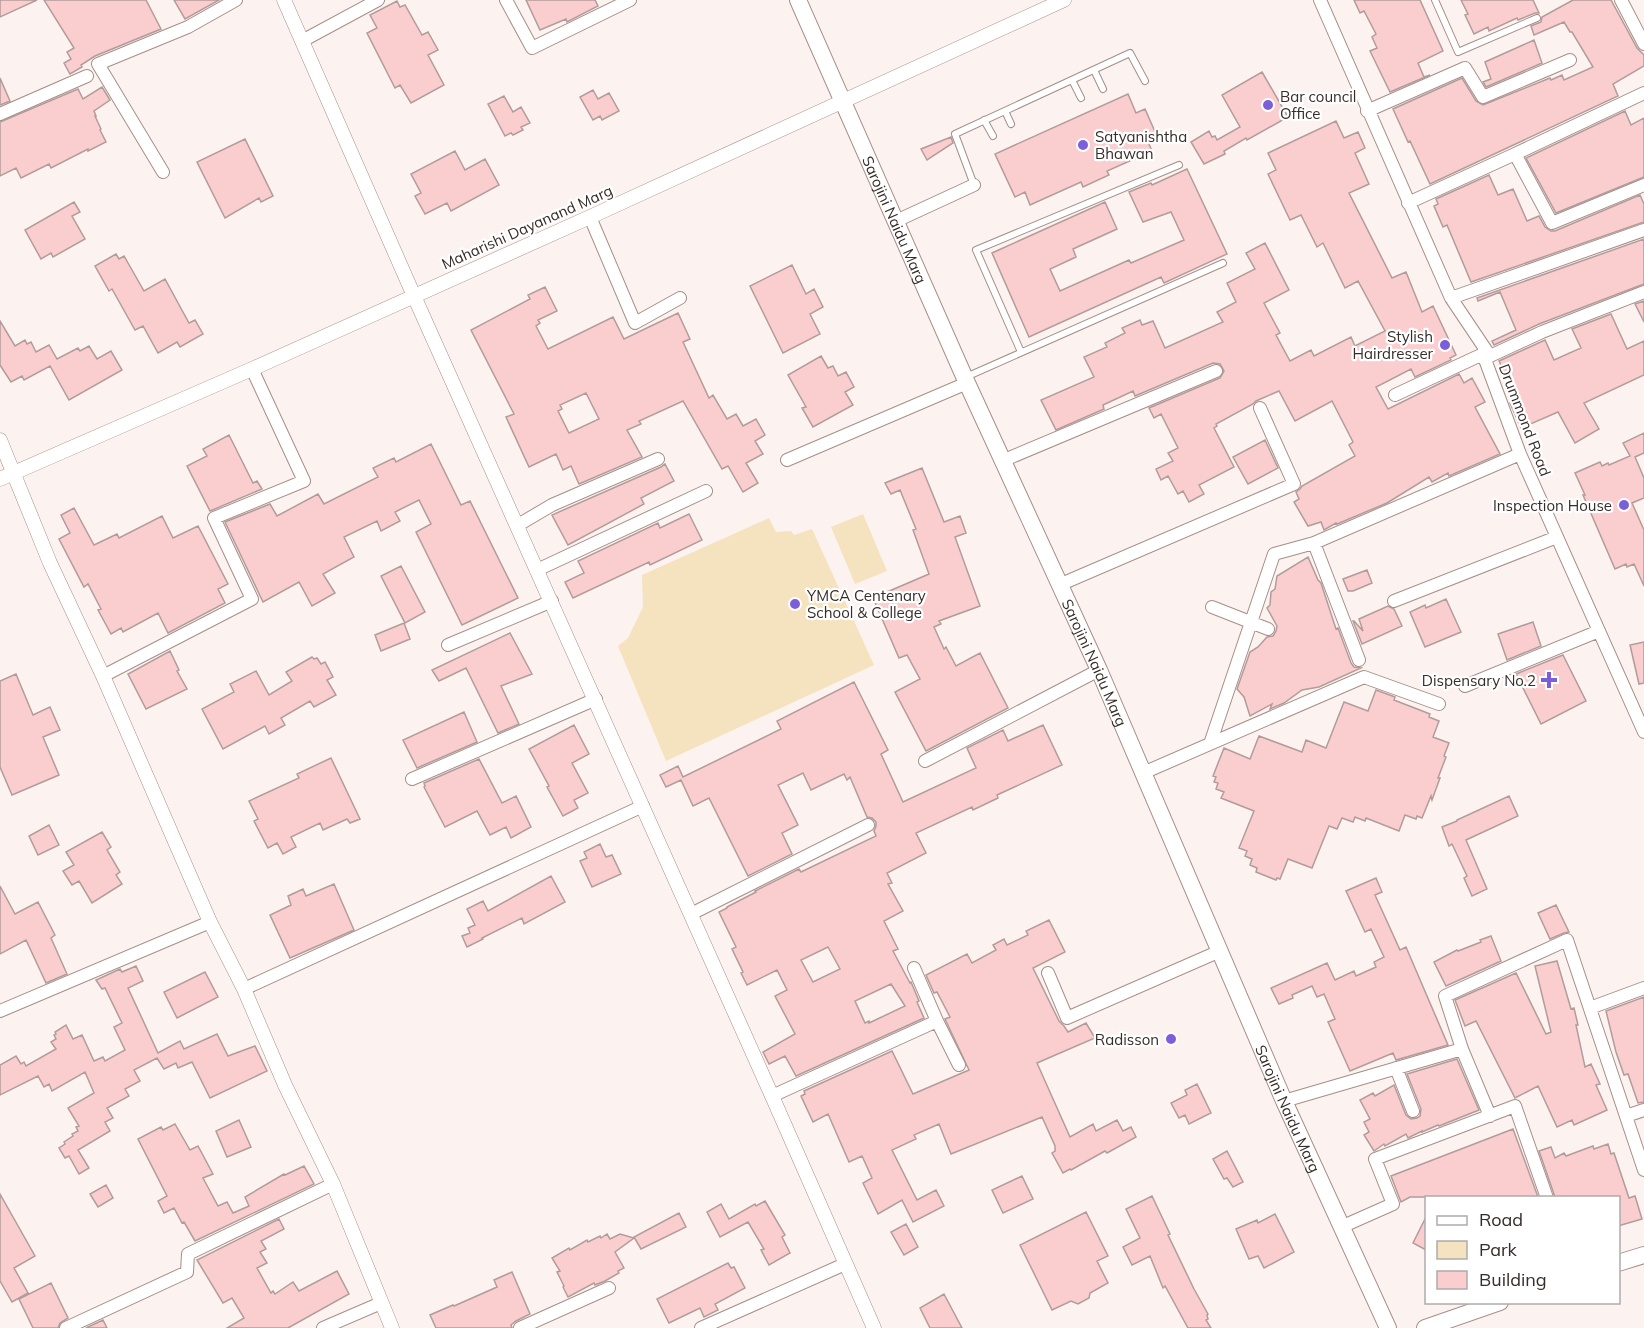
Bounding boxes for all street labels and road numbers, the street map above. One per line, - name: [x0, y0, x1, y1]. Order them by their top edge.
- street label: Sarojini Naidu Marg: [858, 153, 931, 286]
- street label: Maharishi Dayanand Marg: [439, 181, 615, 273]
- street label: Drummond Road: [1495, 361, 1555, 479]
- street label: Sarojini Naidu Marg: [1058, 596, 1131, 729]
- street label: Sarojini Naidu Marg: [1251, 1042, 1325, 1175]

